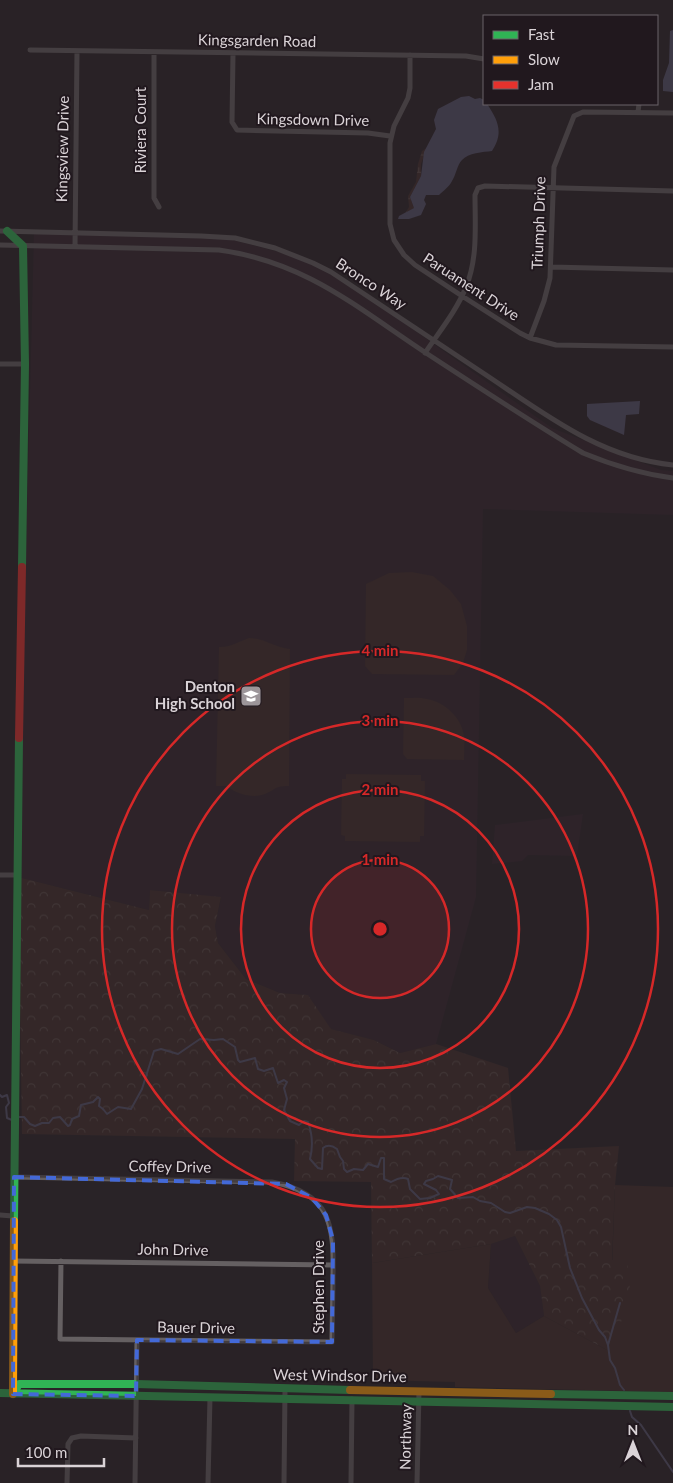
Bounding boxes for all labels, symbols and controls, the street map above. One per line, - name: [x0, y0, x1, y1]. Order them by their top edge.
- legend: [483, 15, 658, 105]
- text: Fast: [528, 25, 555, 43]
- street label: Kingsgarden Road: [198, 30, 316, 50]
- text: Slow: [528, 50, 560, 68]
- text: Jam: [528, 75, 554, 93]
- street label: Riviera Court: [131, 86, 149, 173]
- street label: Kingsview Drive: [52, 96, 72, 202]
- street label: Kingsdown Drive: [256, 109, 370, 129]
- street label: Triumph Drive: [527, 176, 549, 270]
- street label: Paruament Drive: [420, 248, 523, 324]
- street label: Bronco Way: [333, 254, 410, 313]
- text: 4 min: [361, 641, 399, 659]
- place label: Denton High School: [155, 677, 235, 712]
- school or university icon: Denton High School: [239, 684, 263, 708]
- text: 3 min: [361, 711, 399, 729]
- text: 2 min: [361, 780, 399, 798]
- text: 1 min: [361, 850, 399, 868]
- centre of rings: [371, 920, 389, 938]
- street label: Coffey Drive: [129, 1156, 212, 1176]
- street label: John Drive: [137, 1239, 209, 1259]
- street label: Stephen Drive: [309, 1240, 327, 1334]
- street label: Bauer Drive: [157, 1317, 235, 1337]
- street label: West Windsor Drive: [273, 1365, 407, 1385]
- street label: Northway: [395, 1404, 415, 1470]
- north arrow: [608, 1418, 658, 1468]
- text: N: [628, 1421, 638, 1438]
- scale bar: [18, 1436, 104, 1468]
- text: 100 m: [25, 1443, 67, 1461]

